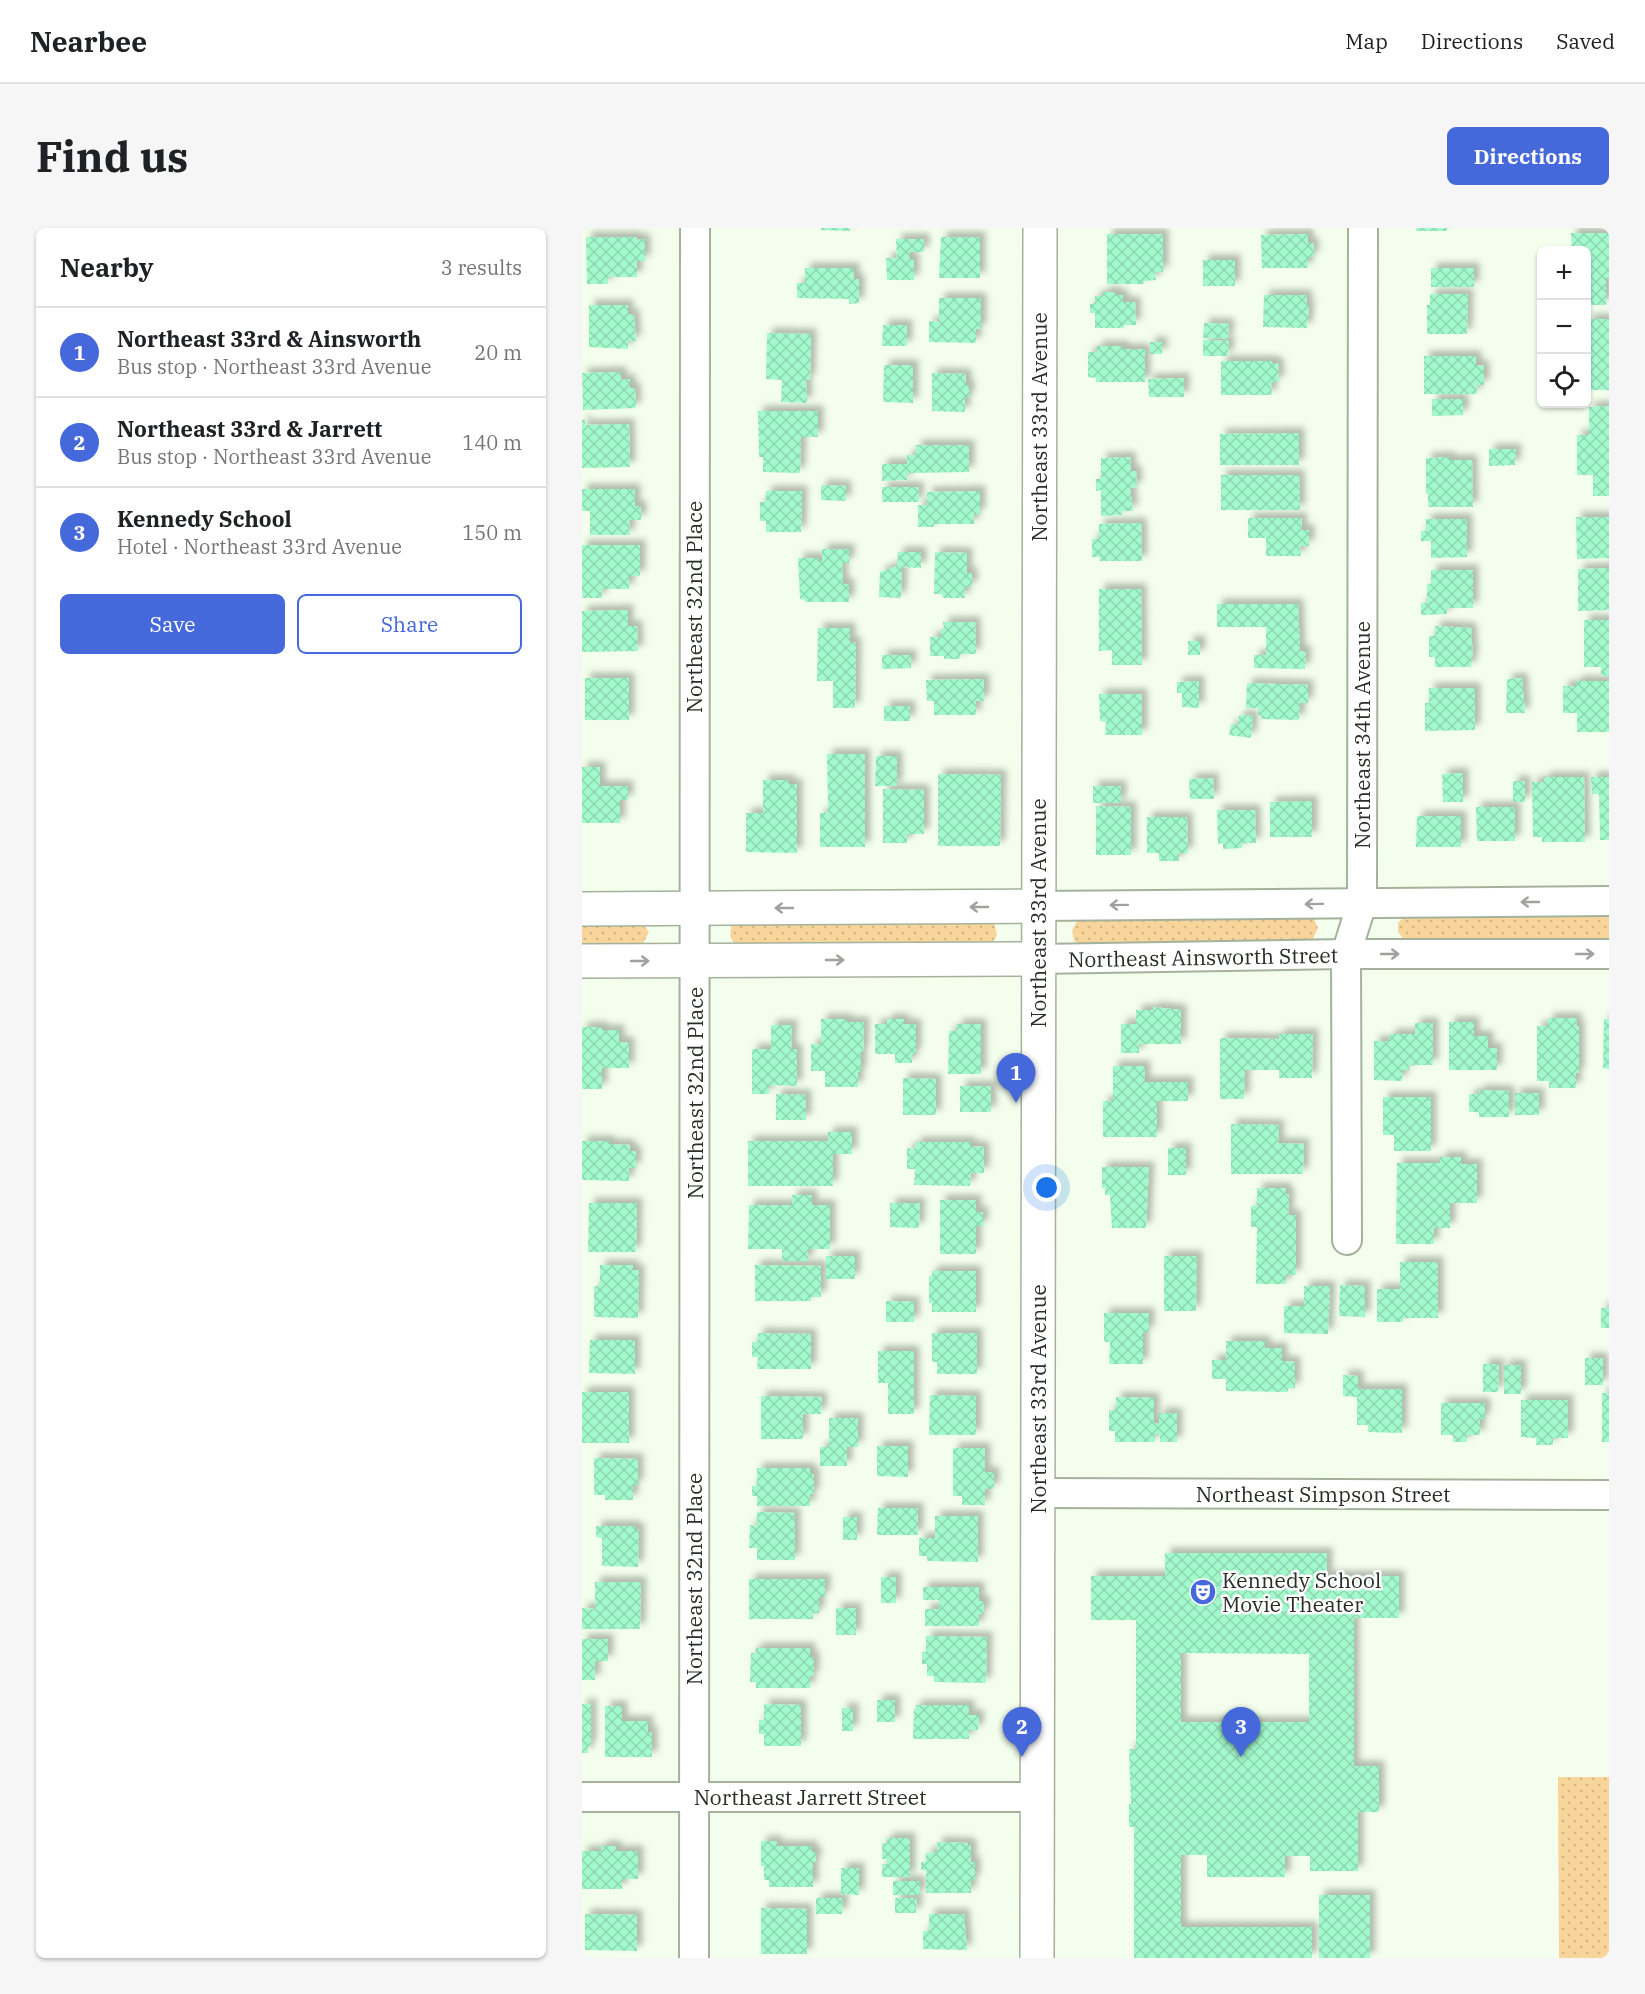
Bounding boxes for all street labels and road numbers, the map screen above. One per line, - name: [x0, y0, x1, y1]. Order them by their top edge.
- street label: Northeast 33rd Avenue: [1025, 312, 1053, 542]
- street label: Northeast 32nd Place: [680, 501, 708, 713]
- street label: Northeast 34th Avenue: [1348, 621, 1376, 849]
- street label: Northeast 33rd Avenue: [1024, 798, 1052, 1028]
- street label: Northeast Ainsworth Street: [1068, 941, 1338, 973]
- street label: Northeast 32nd Place: [681, 987, 709, 1199]
- street label: Northeast 33rd Avenue: [1024, 1284, 1052, 1514]
- street label: Northeast 32nd Place: [680, 1473, 708, 1685]
- street label: Northeast Simpson Street: [1196, 1480, 1450, 1508]
- street label: Northeast Jarrett Street: [694, 1783, 926, 1811]

